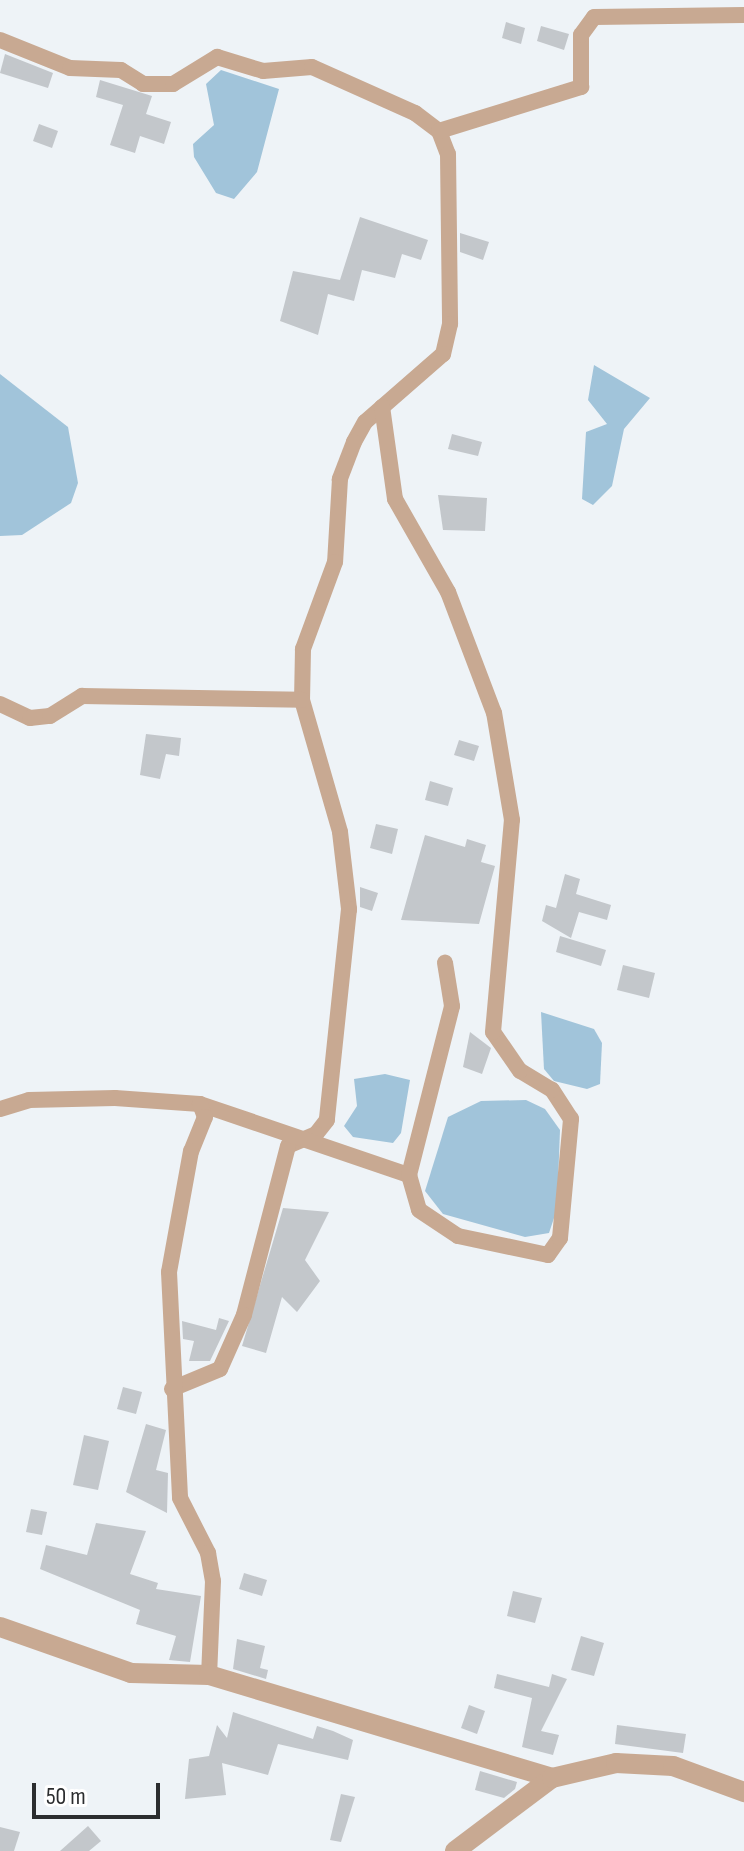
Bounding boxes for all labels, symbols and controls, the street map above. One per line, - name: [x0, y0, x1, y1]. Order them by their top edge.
- scale bar: [36, 1767, 164, 1817]
- text: 50 m: [46, 1782, 86, 1811]

